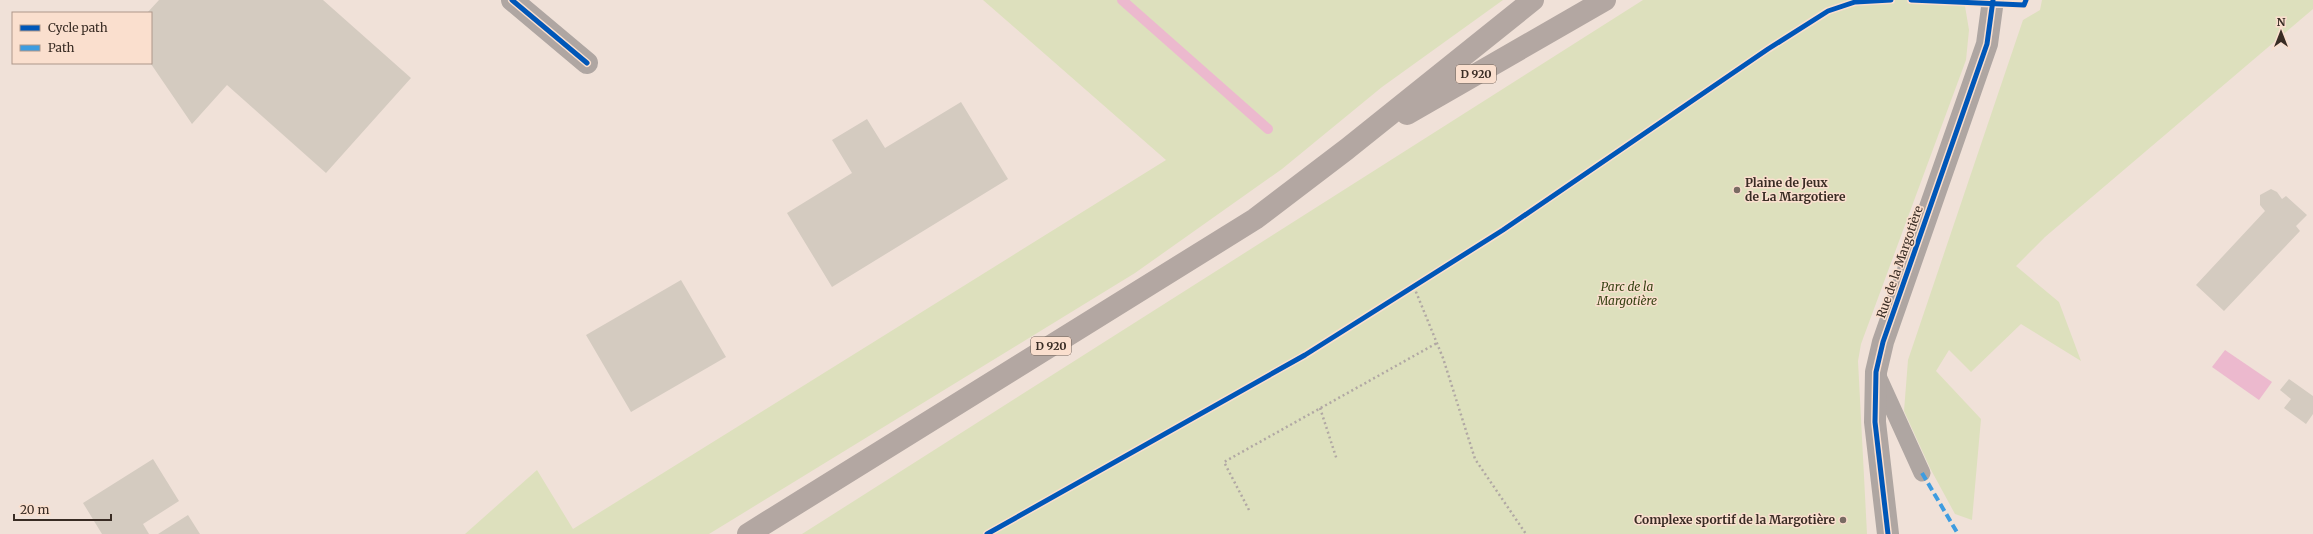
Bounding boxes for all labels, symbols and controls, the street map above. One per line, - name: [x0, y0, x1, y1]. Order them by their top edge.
- legend: [12, 12, 152, 64]
- north arrow: [2261, 12, 2301, 52]
- text: N: [2277, 15, 2286, 29]
- text: Cycle path: [48, 20, 108, 35]
- text: Path: [48, 40, 74, 55]
- road number: D 920: [1456, 65, 1496, 83]
- place label: Plaine de Jeux de La Margotiere: [1745, 175, 1846, 204]
- marker: Plaine de Jeux de La Margotiere: [1732, 185, 1742, 195]
- street label: Rue de la Margotière: [1873, 204, 1926, 320]
- park label: Parc de la Margotière: [1596, 279, 1657, 308]
- road number: D 920: [1031, 337, 1071, 355]
- scale bar: [14, 496, 111, 522]
- text: 20 m: [20, 502, 49, 517]
- place label: Complexe sportif de la Margotière: [1634, 512, 1836, 527]
- marker: Complexe sportif de la Margotière: [1838, 515, 1848, 525]

